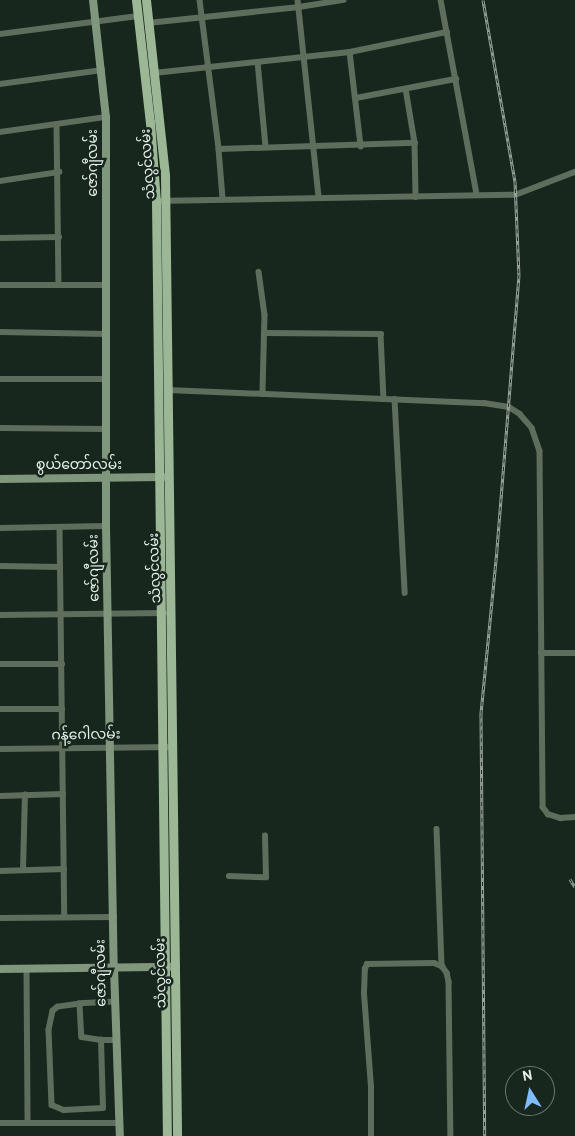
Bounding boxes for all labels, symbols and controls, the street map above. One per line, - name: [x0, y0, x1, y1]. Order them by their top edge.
- street label: သံလွင်လမ်း: [138, 128, 160, 200]
- street label: ဇော်ဂျီလမ်း: [86, 129, 102, 197]
- street label: စွယ်တော်လမ်း: [36, 458, 122, 474]
- street label: သံလွင်လမ်း: [146, 532, 166, 604]
- street label: ဇော်ဂျီလမ်း: [86, 534, 104, 602]
- street label: ဂန့်ဂေါလမ်း: [51, 727, 121, 745]
- street label: သံလွင်လမ်း: [153, 938, 171, 1008]
- street label: ဇော်ဂျီလမ်း: [93, 939, 111, 1007]
- north arrow: [505, 1066, 555, 1116]
- text: N: [521, 1067, 534, 1086]

